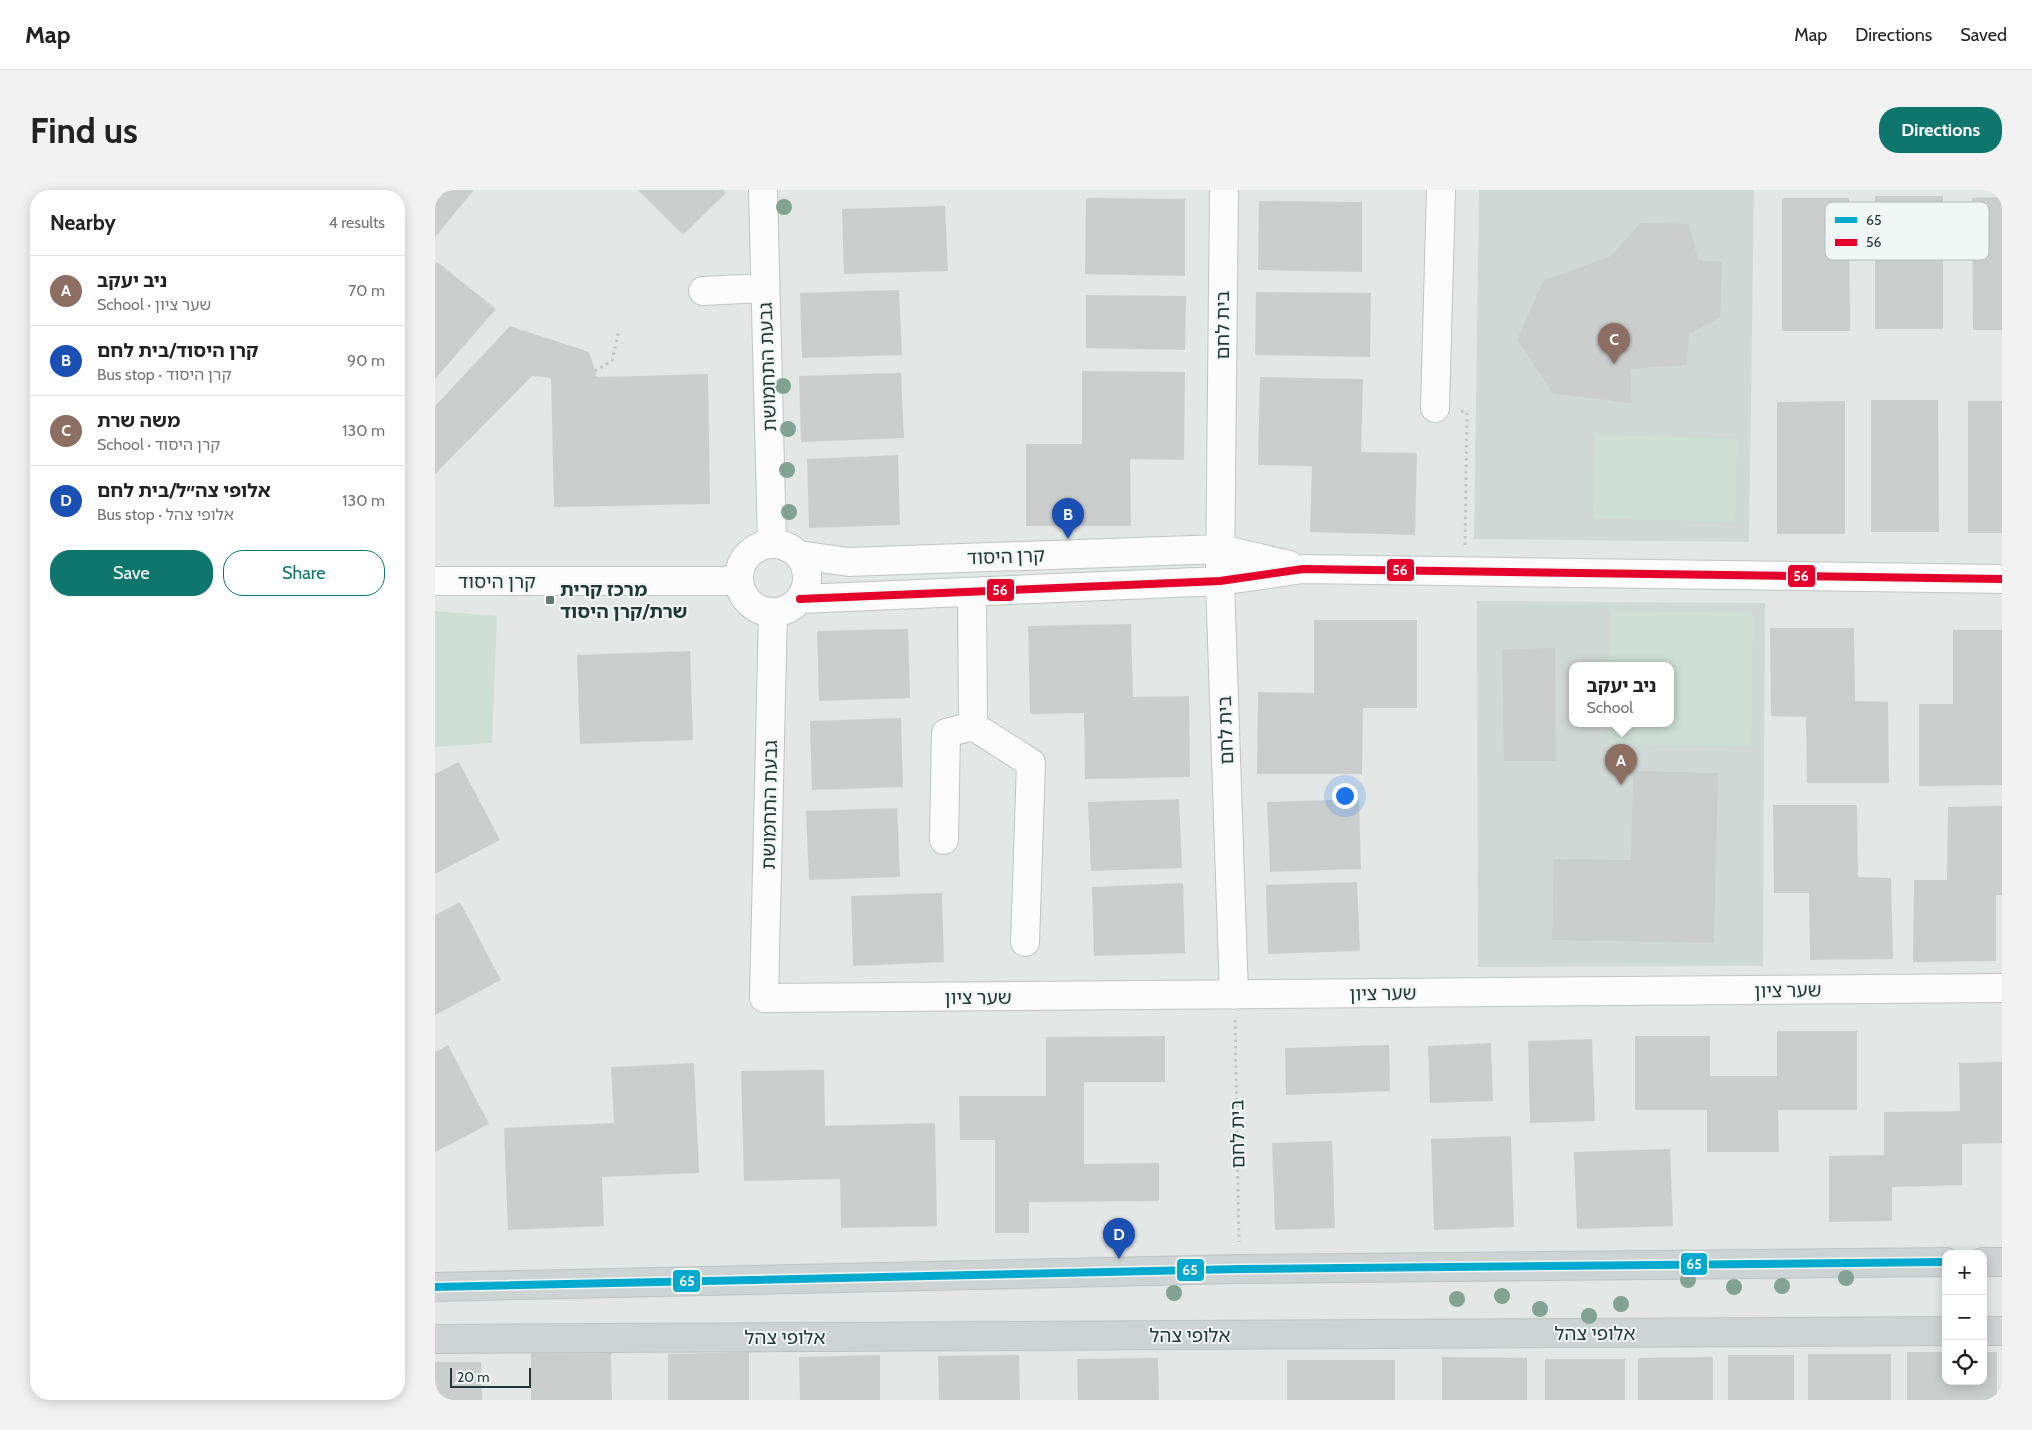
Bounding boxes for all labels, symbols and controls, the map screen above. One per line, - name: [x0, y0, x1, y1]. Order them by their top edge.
- text: Map: [25, 20, 71, 49]
- text: Map: [1794, 24, 1827, 46]
- text: Directions: [1855, 24, 1932, 46]
- text: Saved: [1960, 24, 2007, 46]
- button: Directions: [1879, 107, 2002, 153]
- text: Find us: [30, 109, 138, 152]
- legend: [1825, 202, 1989, 260]
- text: Nearby: [50, 210, 116, 235]
- text: 65: [1866, 211, 1882, 229]
- text: 4 results: [328, 213, 385, 232]
- text: 56: [1866, 233, 1882, 251]
- text: ניב יעקב: [97, 269, 167, 292]
- text: A: [61, 281, 71, 300]
- text: 70 m: [348, 281, 385, 300]
- street label: בית לחם: [1211, 290, 1234, 359]
- text: School · שער ציון: [97, 295, 211, 314]
- street label: גבעת התחמושת: [754, 302, 781, 432]
- pin: C: [1598, 323, 1630, 364]
- text: קרן היסוד/בית לחם: [97, 339, 258, 362]
- text: B: [61, 351, 71, 370]
- text: 90 m: [347, 351, 385, 370]
- text: Bus stop · קרן היסוד: [97, 365, 231, 384]
- text: משה שרת: [97, 409, 180, 432]
- text: C: [61, 421, 71, 440]
- text: 130 m: [342, 421, 385, 440]
- text: School · קרן היסוד: [97, 435, 220, 454]
- text: אלופי צה״ל/בית לחם: [97, 479, 271, 502]
- text: D: [60, 491, 72, 510]
- text: 130 m: [342, 491, 385, 510]
- pin: B: [1052, 498, 1084, 539]
- text: Bus stop · אלופי צהל: [97, 505, 234, 524]
- street label: קרן היסוד: [967, 544, 1045, 569]
- button: Save: [50, 550, 213, 596]
- button: Share: [223, 550, 385, 596]
- line badge: 56: [1386, 558, 1415, 582]
- text: 56: [1392, 561, 1408, 579]
- line badge: 56: [1787, 564, 1816, 588]
- text: 56: [1793, 567, 1809, 585]
- street label: קרן היסוד: [458, 570, 536, 593]
- place label: מרכז קרית שרת/קרן היסוד: [560, 578, 688, 623]
- line badge: 56: [986, 578, 1015, 602]
- text: 56: [992, 581, 1008, 599]
- marker: מרכז קרית שרת/קרן היסוד: [544, 594, 556, 606]
- popup: [1569, 662, 1674, 727]
- text: ניב יעקב: [1586, 674, 1657, 697]
- street label: בית לחם: [1213, 695, 1238, 765]
- text: School: [1586, 698, 1633, 717]
- street label: גבעת התחמושת: [757, 740, 782, 870]
- pin: A: [1605, 744, 1637, 785]
- your location: [1332, 783, 1358, 809]
- street label: שער ציון: [1754, 978, 1822, 1003]
- street label: שער ציון: [1349, 981, 1417, 1006]
- street label: שער ציון: [944, 986, 1012, 1009]
- street label: בית לחם: [1225, 1099, 1250, 1169]
- pin: D: [1103, 1218, 1135, 1259]
- map controls: [1942, 1250, 1987, 1385]
- button: +: [1942, 1250, 1987, 1295]
- line badge: 65: [1680, 1252, 1708, 1276]
- text: 65: [1686, 1255, 1702, 1273]
- line badge: 65: [1176, 1258, 1205, 1282]
- text: 65: [1182, 1261, 1198, 1279]
- line badge: 65: [672, 1269, 701, 1293]
- text: 65: [679, 1272, 695, 1290]
- button: −: [1942, 1295, 1987, 1340]
- street label: אלופי צהל: [1555, 1322, 1635, 1345]
- street label: אלופי צהל: [1150, 1324, 1230, 1347]
- street label: אלופי צהל: [745, 1326, 825, 1349]
- button: locate: [1942, 1340, 1987, 1385]
- scale bar: [450, 1365, 531, 1388]
- text: 20 m: [457, 1368, 490, 1386]

